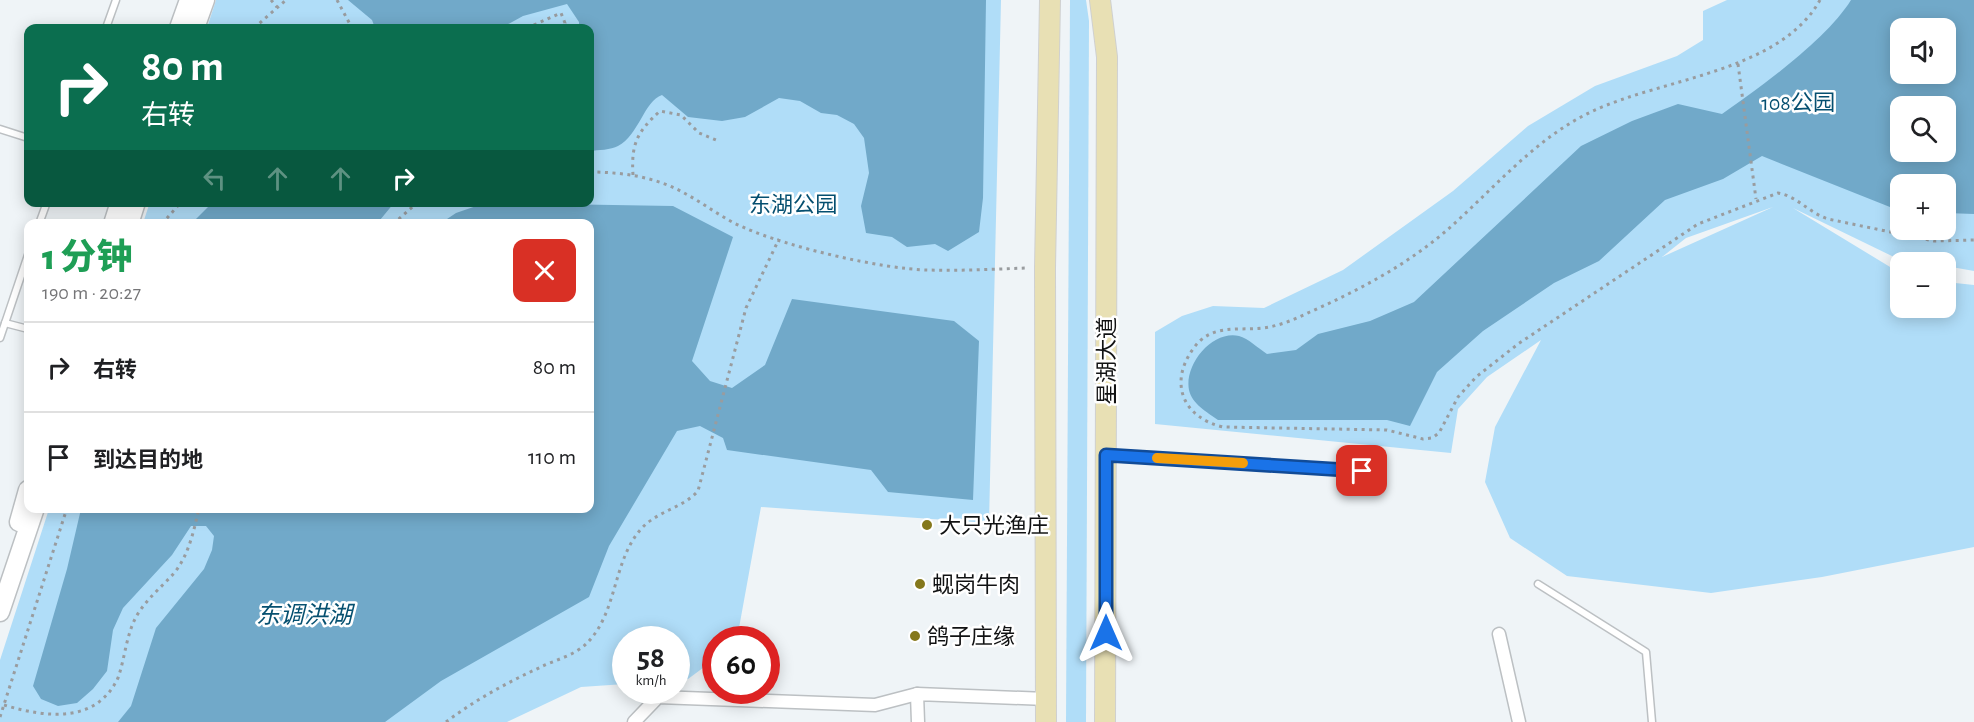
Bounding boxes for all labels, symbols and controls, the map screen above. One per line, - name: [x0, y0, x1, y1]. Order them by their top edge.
- map controls: [1890, 18, 1956, 318]
- button: sound: [1890, 18, 1956, 84]
- text: 80 m: [141, 46, 224, 88]
- icon: right: [42, 48, 120, 126]
- park label: 108公园: [1761, 91, 1835, 114]
- button: search: [1890, 96, 1956, 162]
- text: 右转: [141, 102, 195, 129]
- icon: left: [198, 162, 231, 195]
- icon: ahead: [261, 162, 294, 195]
- icon: ahead: [324, 162, 357, 195]
- icon: right: [387, 162, 420, 195]
- button: +: [1890, 174, 1956, 240]
- park label: 东湖公园: [749, 193, 837, 216]
- button: close: [513, 239, 576, 302]
- text: 1 分钟: [42, 240, 132, 276]
- button: −: [1890, 252, 1956, 318]
- text: 190 m · 20:27: [42, 283, 141, 303]
- street label: 星湖大道: [1095, 317, 1118, 405]
- icon: right: [42, 351, 75, 384]
- text: 80 m: [533, 356, 576, 378]
- text: 右转: [93, 359, 137, 381]
- icon: arrive: [42, 441, 75, 474]
- pin: [1336, 445, 1387, 496]
- text: 110 m: [528, 446, 576, 468]
- text: 到达目的地: [93, 449, 203, 471]
- icon: arrive: [1345, 454, 1378, 487]
- place label: 大只光渔庄: [939, 514, 1049, 537]
- marker: 大只光渔庄: [920, 518, 934, 532]
- place label: 蚬岗牛肉: [932, 573, 1020, 596]
- marker: 蚬岗牛肉: [913, 577, 927, 591]
- position arrow: [1074, 601, 1138, 665]
- water label: 东调洪湖: [256, 602, 356, 628]
- place label: 鸽子庄缘: [927, 625, 1015, 648]
- speed limit sign: 60: [702, 626, 780, 704]
- marker: 鸽子庄缘: [908, 629, 922, 643]
- text: 58: [637, 643, 665, 673]
- text: km/h: [636, 673, 666, 688]

